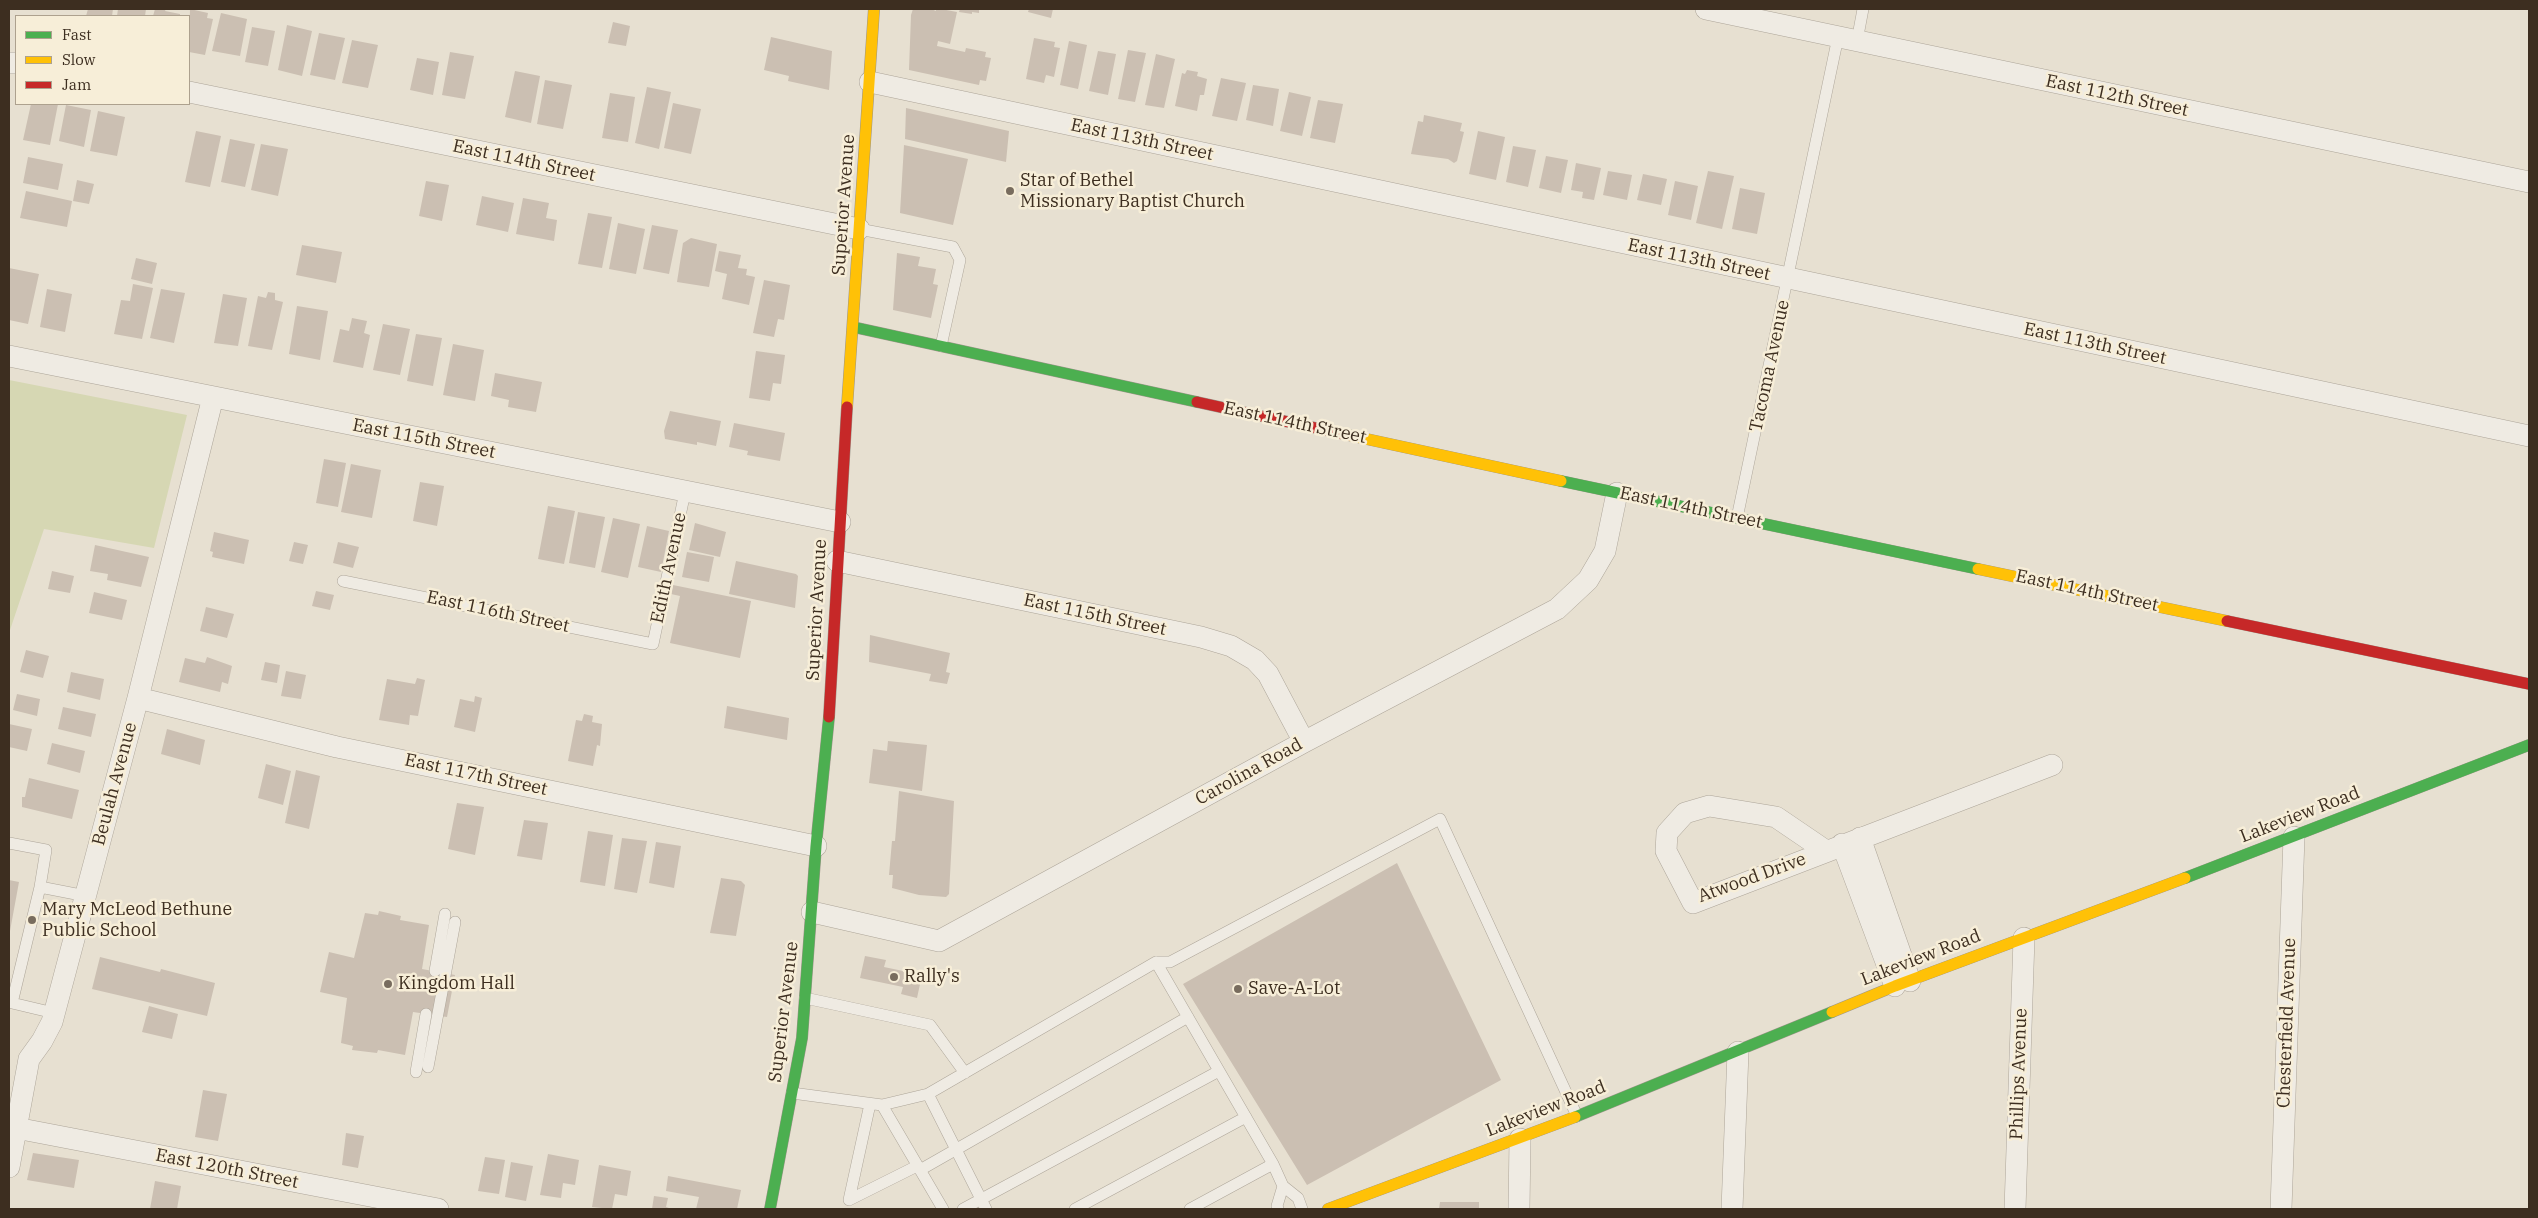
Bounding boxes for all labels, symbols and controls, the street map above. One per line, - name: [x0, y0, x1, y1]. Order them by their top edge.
- legend: [15, 15, 190, 105]
- text: Fast: [62, 25, 92, 44]
- text: Slow: [62, 50, 95, 69]
- street label: East 112th Street: [2044, 70, 2190, 122]
- text: Jam: [62, 75, 91, 94]
- street label: East 113th Street: [1069, 114, 1215, 166]
- street label: Superior Avenue: [828, 134, 860, 276]
- street label: East 114th Street: [451, 135, 597, 187]
- place label: Star of Bethel Missionary Baptist Church: [1020, 170, 1245, 212]
- marker: Star of Bethel Missionary Baptist Church: [1004, 185, 1016, 197]
- street label: East 113th Street: [1626, 234, 1772, 286]
- street label: Tacoma Avenue: [1745, 298, 1795, 434]
- street label: East 113th Street: [2022, 318, 2168, 370]
- street label: East 114th Street: [1222, 397, 1368, 449]
- street label: East 115th Street: [351, 415, 497, 463]
- street label: East 114th Street: [1618, 482, 1764, 534]
- street label: Edith Avenue: [647, 510, 691, 626]
- street label: Superior Avenue: [803, 539, 831, 681]
- street label: East 114th Street: [2014, 565, 2160, 617]
- street label: East 116th Street: [425, 586, 571, 638]
- street label: East 115th Street: [1022, 589, 1168, 641]
- street label: Beulah Avenue: [88, 720, 142, 848]
- street label: Carolina Road: [1192, 734, 1306, 810]
- street label: East 117th Street: [403, 749, 549, 801]
- street label: Lakeview Road: [2237, 782, 2363, 848]
- street label: Atwood Drive: [1695, 848, 1809, 908]
- place label: Mary McLeod Bethune Public School: [42, 899, 232, 942]
- marker: Mary McLeod Bethune Public School: [26, 914, 38, 926]
- street label: Lakeview Road: [1858, 925, 1984, 991]
- street label: Chesterfield Avenue: [2273, 938, 2301, 1108]
- street label: Superior Avenue: [765, 940, 803, 1084]
- place label: Rally's: [904, 966, 960, 988]
- marker: Rally's: [888, 971, 900, 983]
- place label: Kingdom Hall: [398, 973, 515, 995]
- marker: Kingdom Hall: [382, 978, 394, 990]
- place label: Save-A-Lot: [1248, 978, 1340, 1000]
- marker: Save-A-Lot: [1232, 983, 1244, 995]
- street label: Phillips Avenue: [2006, 1008, 2032, 1140]
- street label: Lakeview Road: [1483, 1076, 1609, 1142]
- street label: East 120th Street: [154, 1145, 300, 1193]

